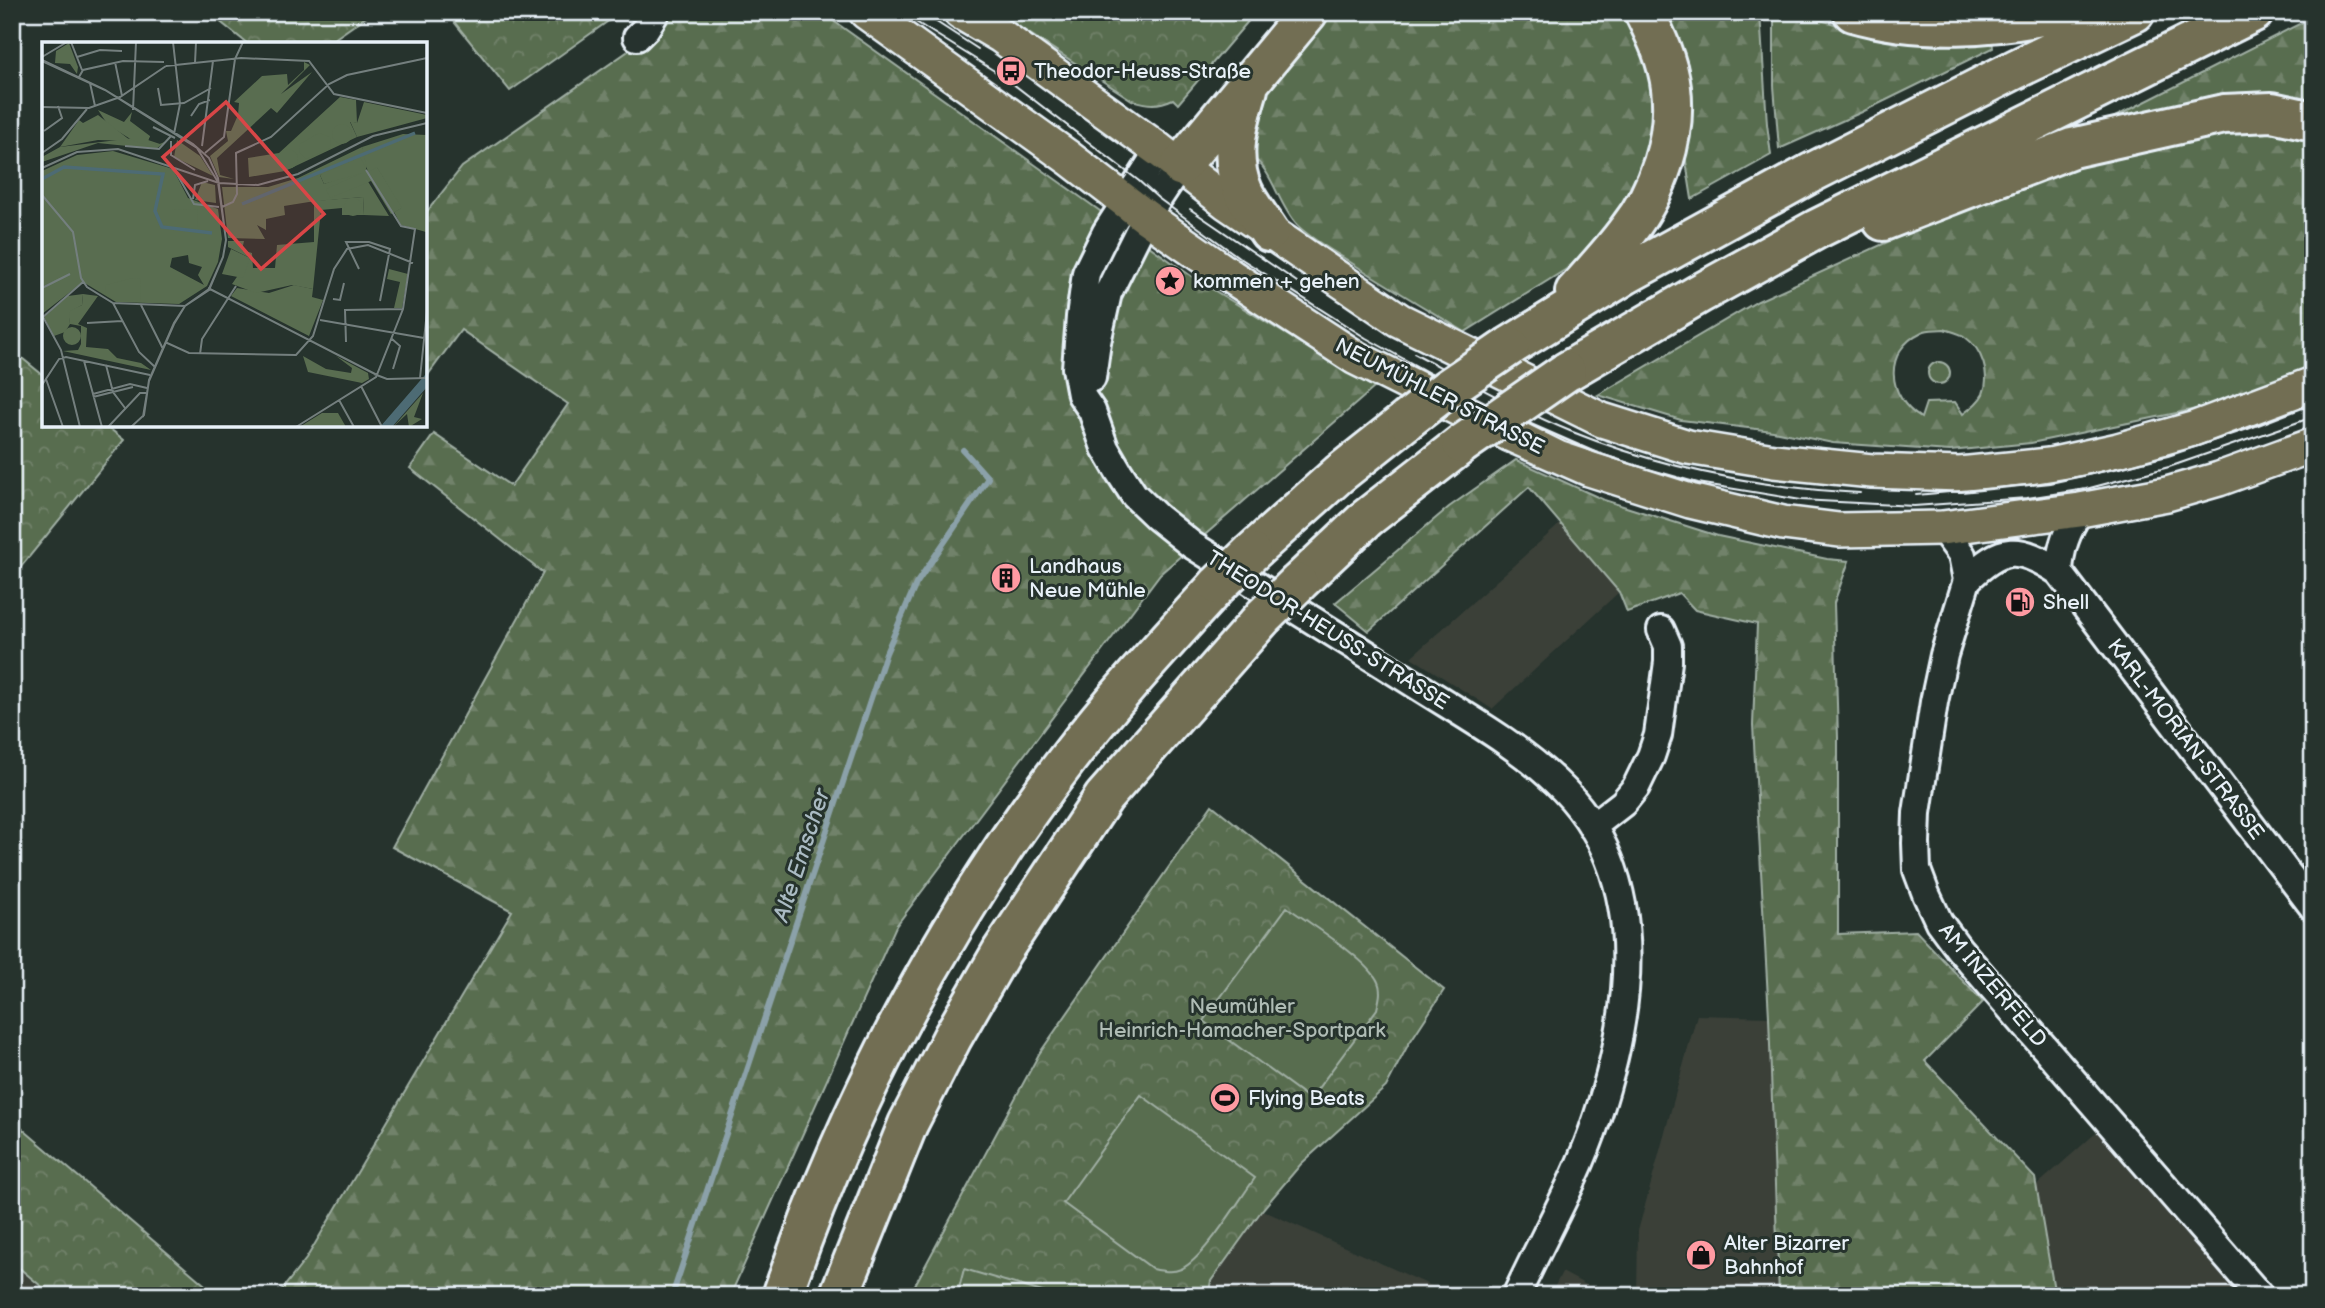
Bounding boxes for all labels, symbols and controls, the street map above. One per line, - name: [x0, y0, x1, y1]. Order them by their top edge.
- inset map: [42, 42, 427, 427]
- bus stop icon: Theodor-Heuss-Straße: [994, 54, 1028, 88]
- place label: Theodor-Heuss-Straße: [1034, 59, 1251, 84]
- place icon: kommen + gehen: [1153, 264, 1187, 298]
- place label: kommen + gehen: [1193, 269, 1360, 294]
- street label: NEUMÜHLER STRASSE: [1331, 333, 1548, 460]
- street label: THEODOR-HEUSS-STRASSE: [1202, 545, 1453, 715]
- place label: Landhaus Neue Mühle: [1029, 554, 1146, 603]
- building icon: Landhaus Neue Mühle: [989, 561, 1023, 595]
- fuel station icon: Shell: [2003, 585, 2037, 619]
- place label: Shell: [2043, 590, 2089, 615]
- street label: KARL-MORIAN-STRASSE: [2102, 634, 2269, 845]
- water label: Alte Emscher: [767, 784, 837, 926]
- street label: AM INZERFELD: [1933, 918, 2052, 1052]
- park label: Neumühler Heinrich-Hamacher-Sportpark: [1099, 994, 1386, 1043]
- sports icon: Flying Beats: [1208, 1081, 1242, 1115]
- place label: Flying Beats: [1248, 1086, 1365, 1111]
- place label: Alter Bizarrer Bahnhof: [1724, 1231, 1849, 1280]
- shop icon: Alter Bizarrer Bahnhof: [1684, 1238, 1718, 1272]

